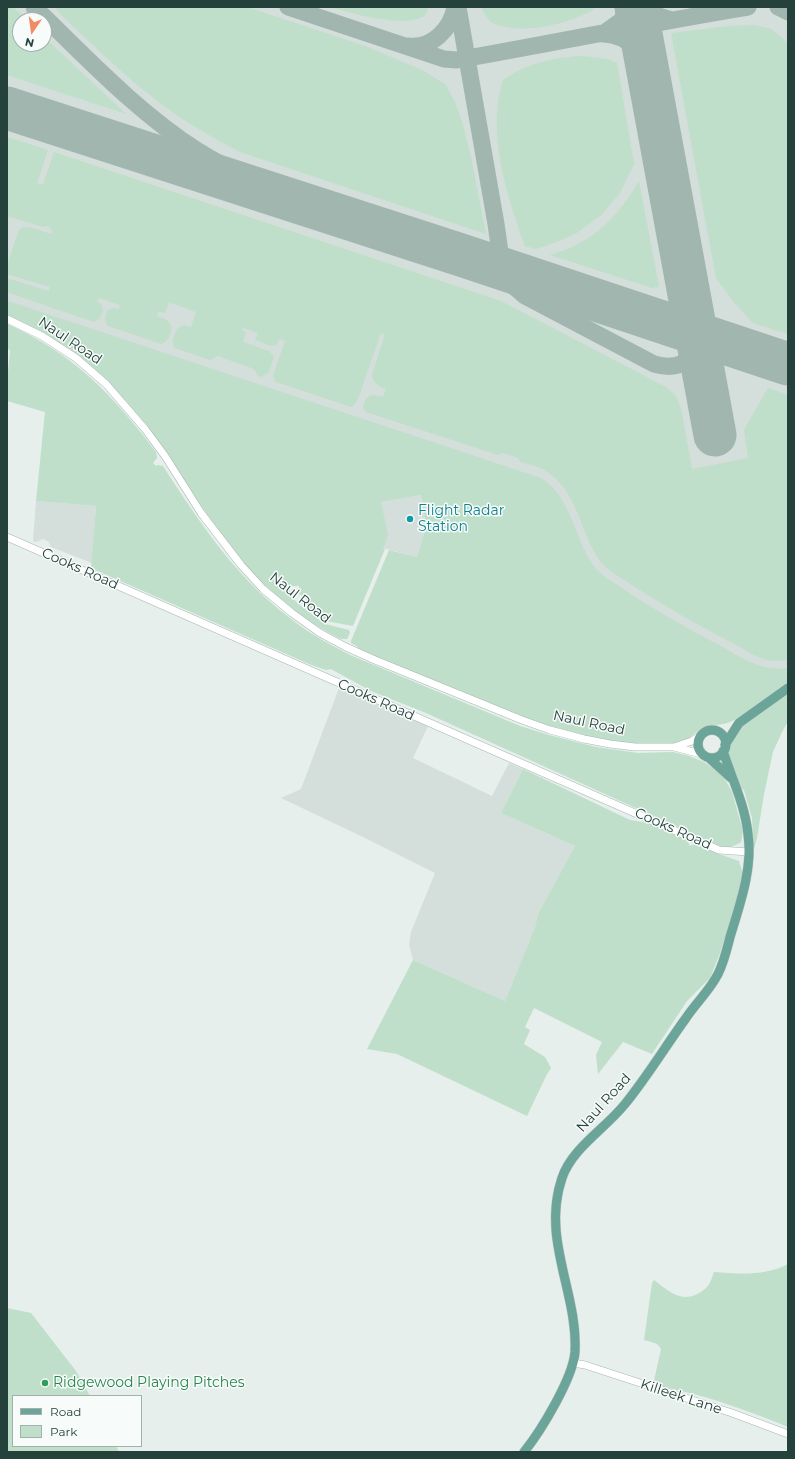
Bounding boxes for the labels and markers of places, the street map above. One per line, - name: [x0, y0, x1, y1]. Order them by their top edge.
- place label: Flight Radar Station: [418, 503, 504, 536]
- marker: Flight Radar Station: [405, 514, 415, 524]
- place label: Ridgewood Playing Pitches: [53, 1375, 245, 1391]
- marker: Ridgewood Playing Pitches: [40, 1378, 50, 1388]

